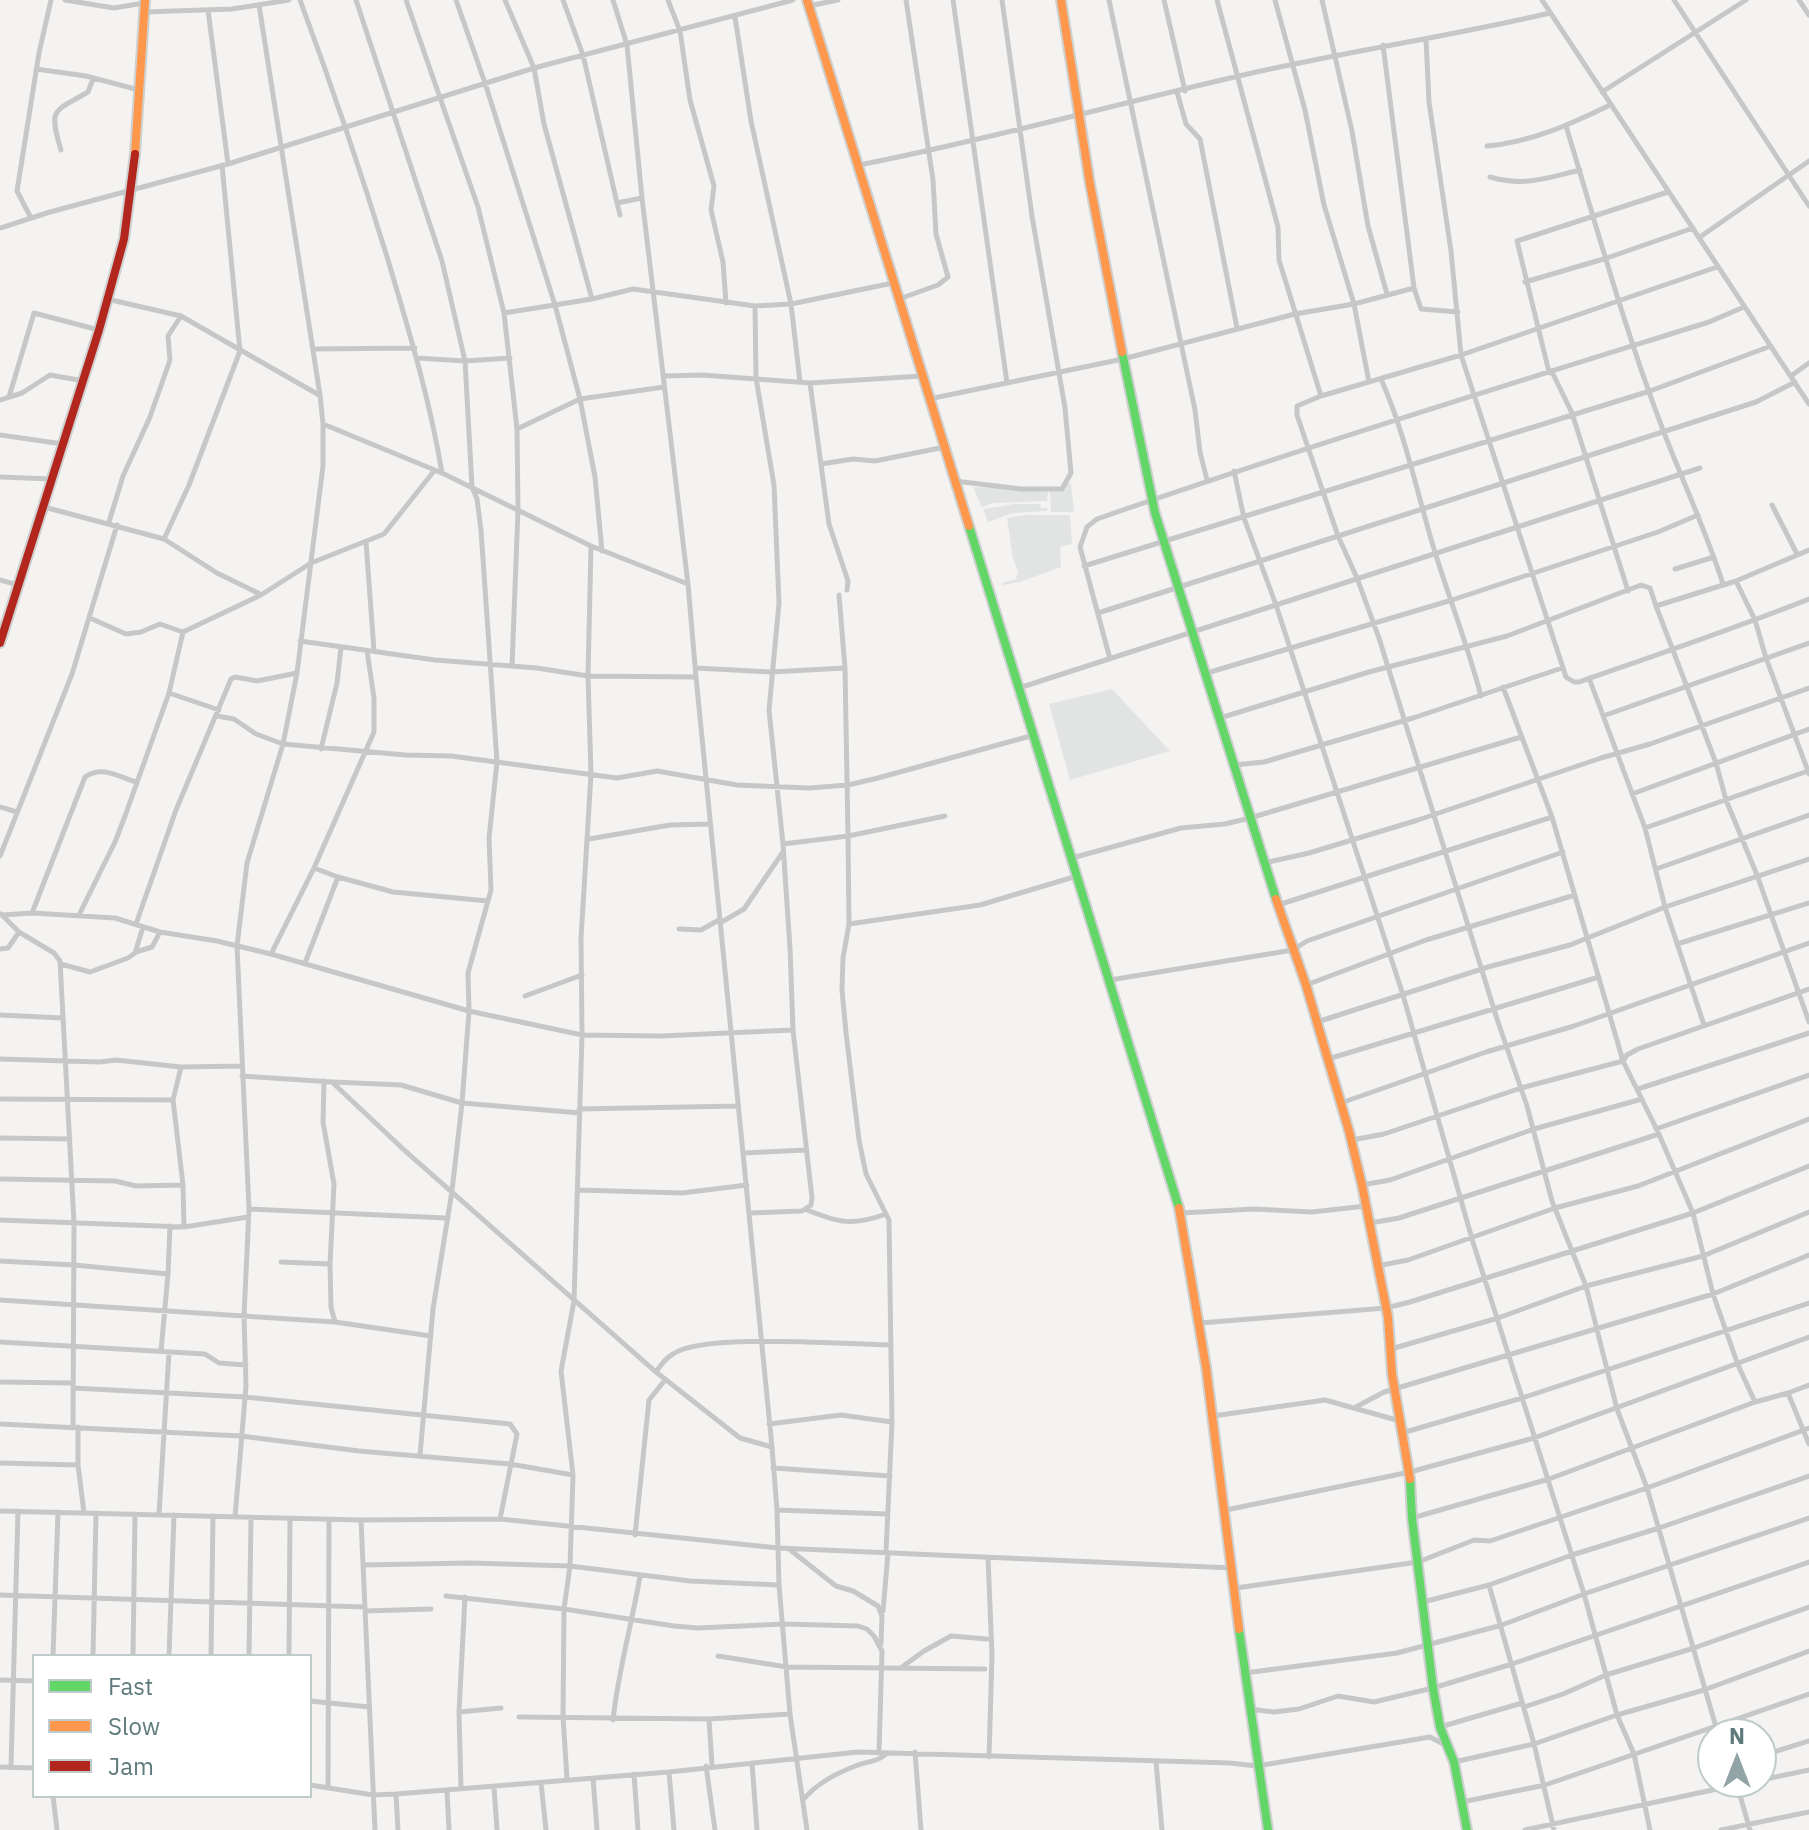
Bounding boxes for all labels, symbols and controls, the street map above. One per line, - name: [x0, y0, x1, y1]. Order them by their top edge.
- legend: [32, 1654, 312, 1798]
- text: Fast: [108, 1670, 153, 1702]
- text: Slow: [108, 1710, 160, 1742]
- north arrow: [1697, 1718, 1777, 1798]
- text: N: [1729, 1721, 1745, 1750]
- text: Jam: [108, 1750, 154, 1782]

